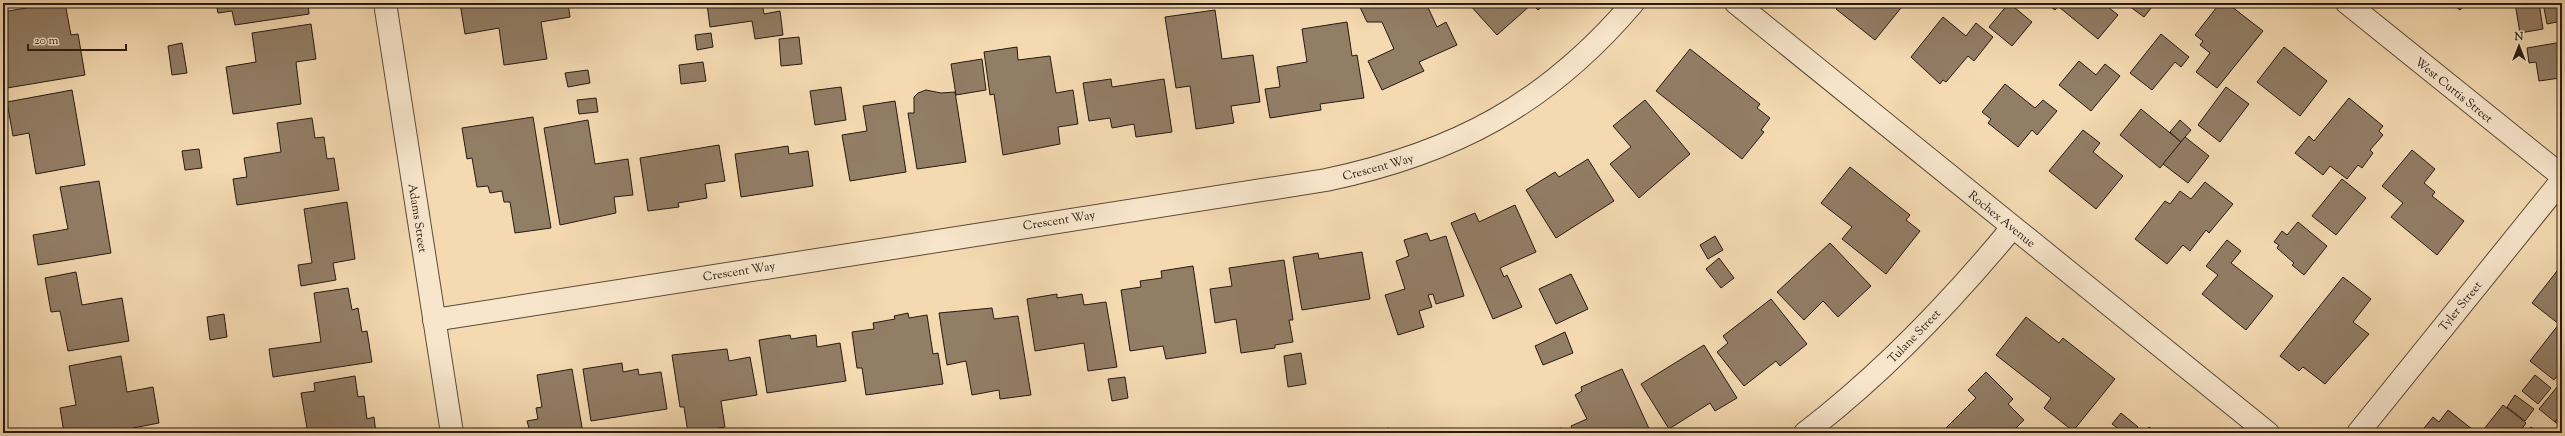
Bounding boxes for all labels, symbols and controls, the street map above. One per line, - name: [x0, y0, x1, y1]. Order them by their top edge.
- scale bar: [28, 26, 126, 52]
- north arrow: [2499, 26, 2539, 66]
- text: N: [2514, 29, 2524, 45]
- text: 20 m: [34, 32, 59, 50]
- street label: West Curtis Street: [2410, 54, 2496, 128]
- street label: Crescent Way: [1341, 150, 1416, 186]
- street label: Adams Street: [403, 182, 431, 254]
- street label: Rochex Avenue: [1964, 187, 2039, 253]
- street label: Crescent Way: [1022, 206, 1097, 236]
- street label: Crescent Way: [702, 257, 777, 287]
- street label: Tyler Street: [2435, 278, 2487, 336]
- street label: Tulane Street: [1884, 306, 1945, 368]

